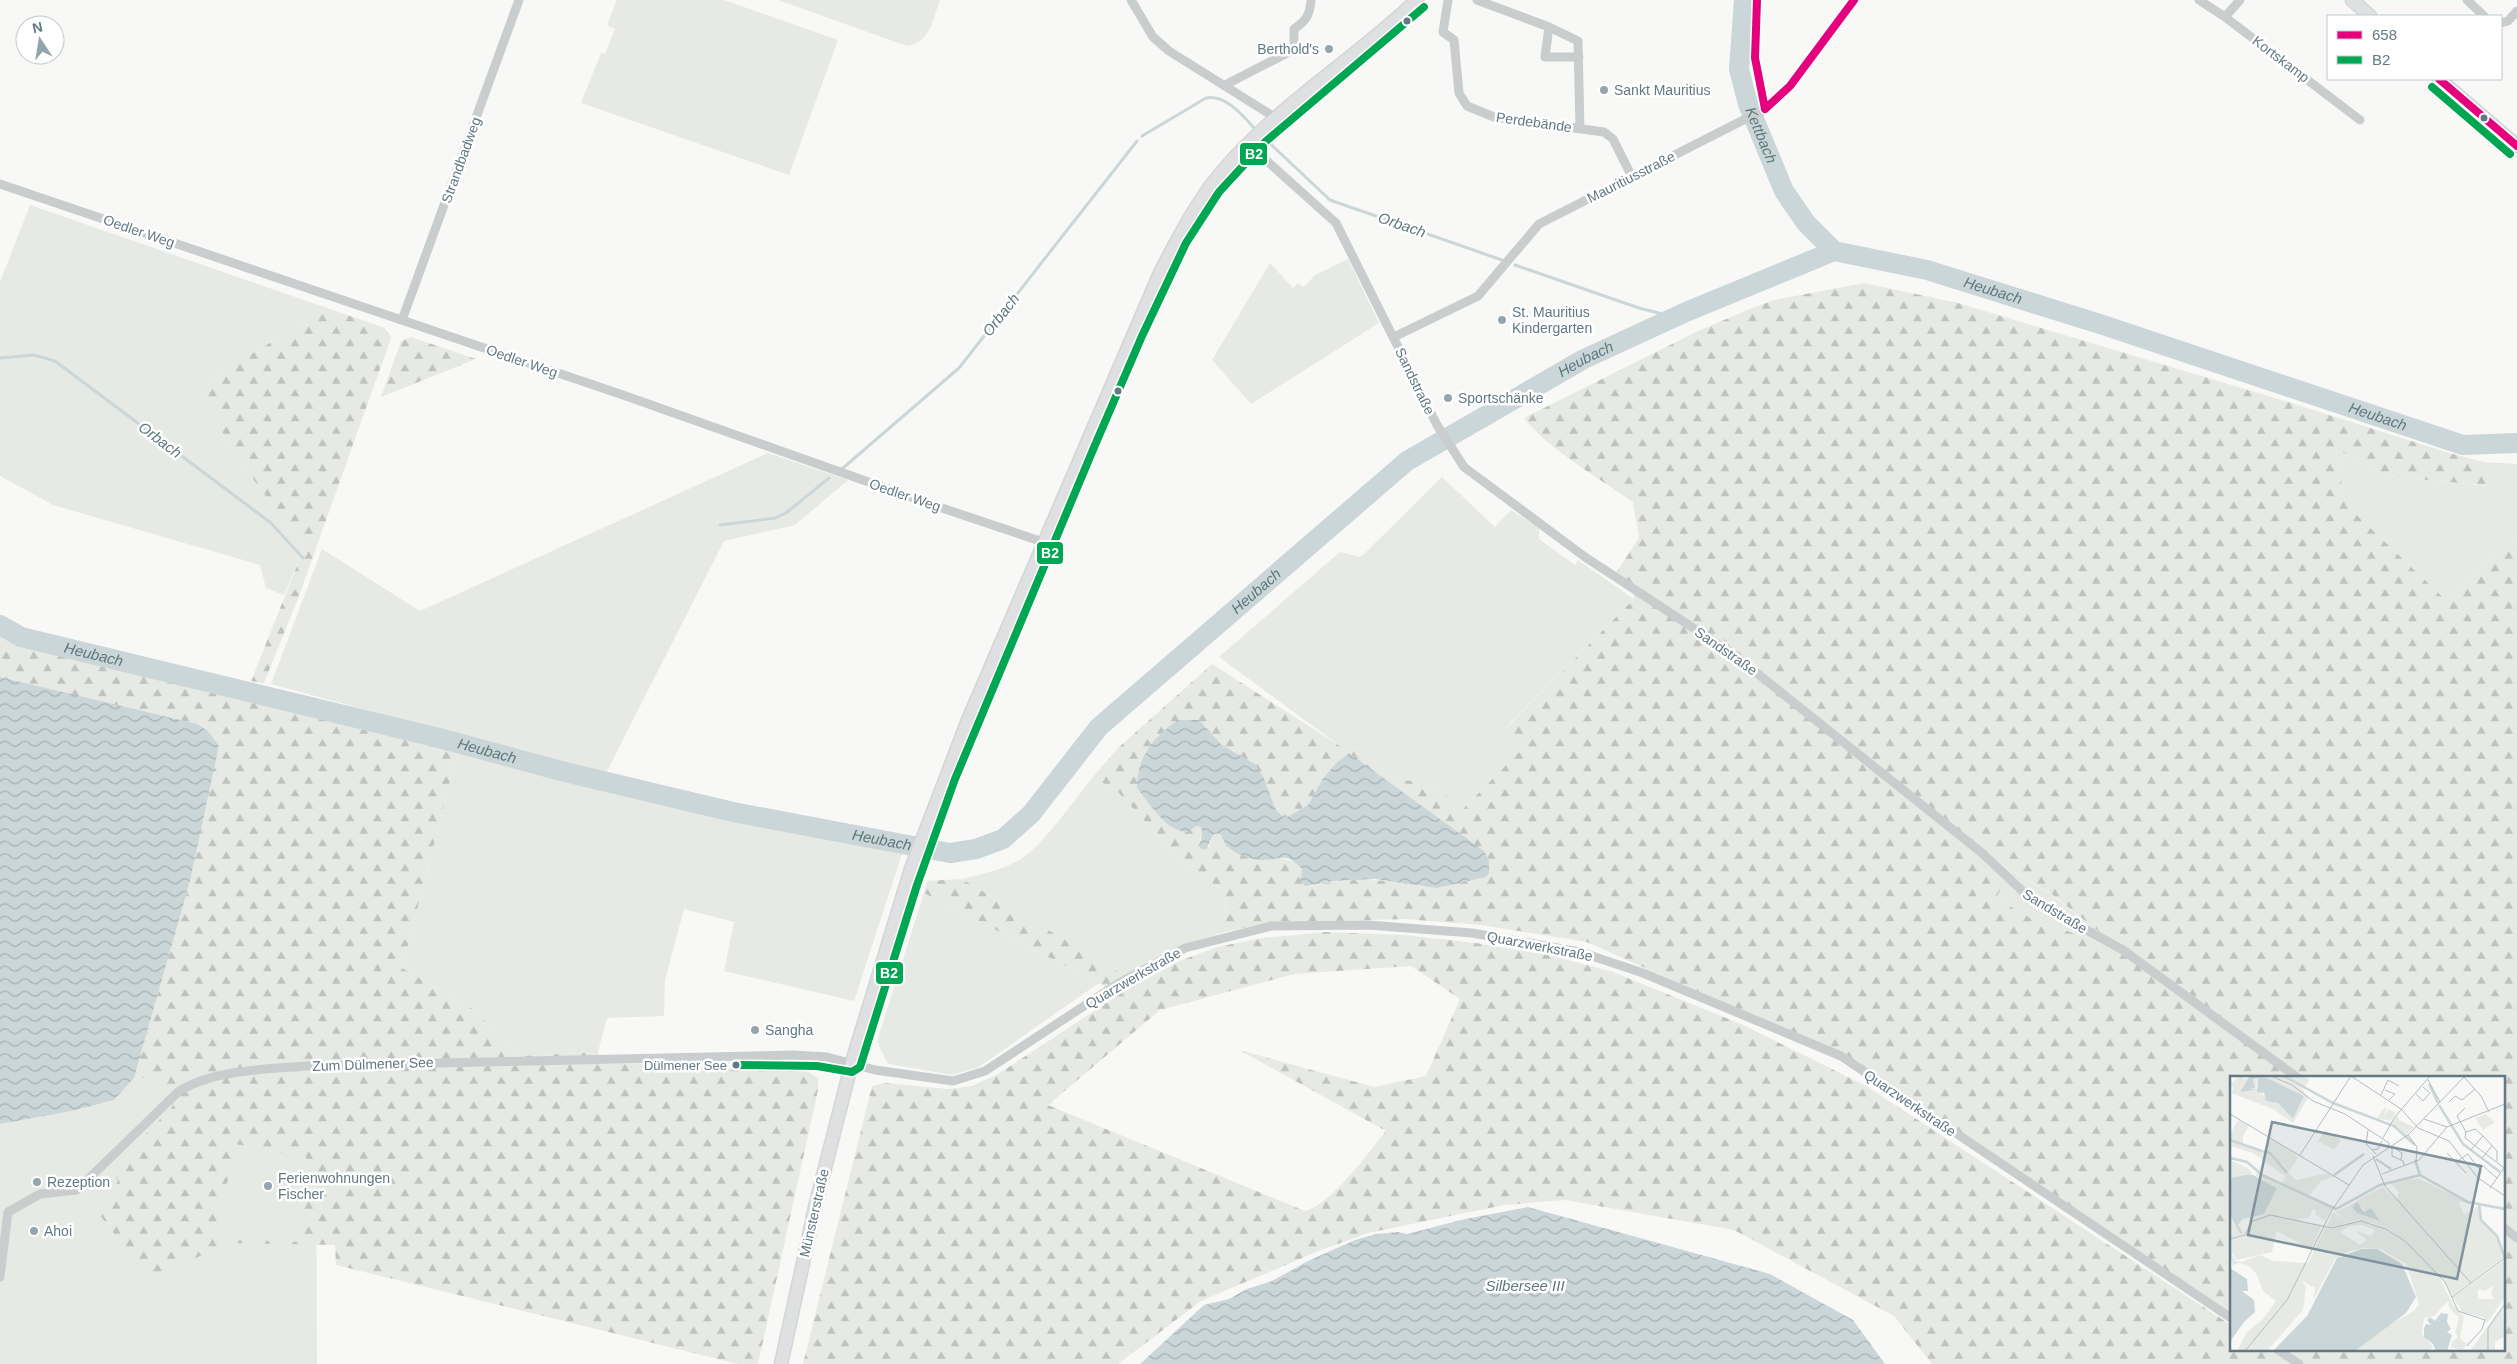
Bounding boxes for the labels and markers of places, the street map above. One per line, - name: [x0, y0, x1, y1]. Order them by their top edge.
- unlabelled marker: [1402, 16, 1412, 26]
- place label: Berthold's: [1257, 41, 1319, 57]
- marker: Berthold's: [1323, 43, 1335, 55]
- place label: Sankt Mauritius: [1614, 82, 1710, 98]
- marker: Sankt Mauritius: [1598, 84, 1610, 96]
- unlabelled marker: [2479, 113, 2489, 123]
- place label: St. Mauritius Kindergarten: [1512, 304, 1592, 336]
- marker: St. Mauritius Kindergarten: [1496, 314, 1508, 326]
- unlabelled marker: [1113, 386, 1123, 396]
- place label: Sportschänke: [1458, 390, 1544, 406]
- marker: Sportschänke: [1442, 392, 1454, 404]
- place label: Sangha: [765, 1022, 813, 1038]
- marker: Sangha: [749, 1024, 761, 1036]
- place label: Dülmener See: [644, 1058, 727, 1073]
- marker: Dülmener See: [731, 1060, 741, 1070]
- place label: Ferienwohnungen Fischer: [278, 1170, 390, 1202]
- place label: Rezeption: [47, 1174, 110, 1190]
- marker: Rezeption: [31, 1176, 43, 1188]
- marker: Ferienwohnungen Fischer: [262, 1180, 274, 1192]
- place label: Ahoi: [44, 1223, 72, 1239]
- marker: Ahoi: [28, 1225, 40, 1237]

